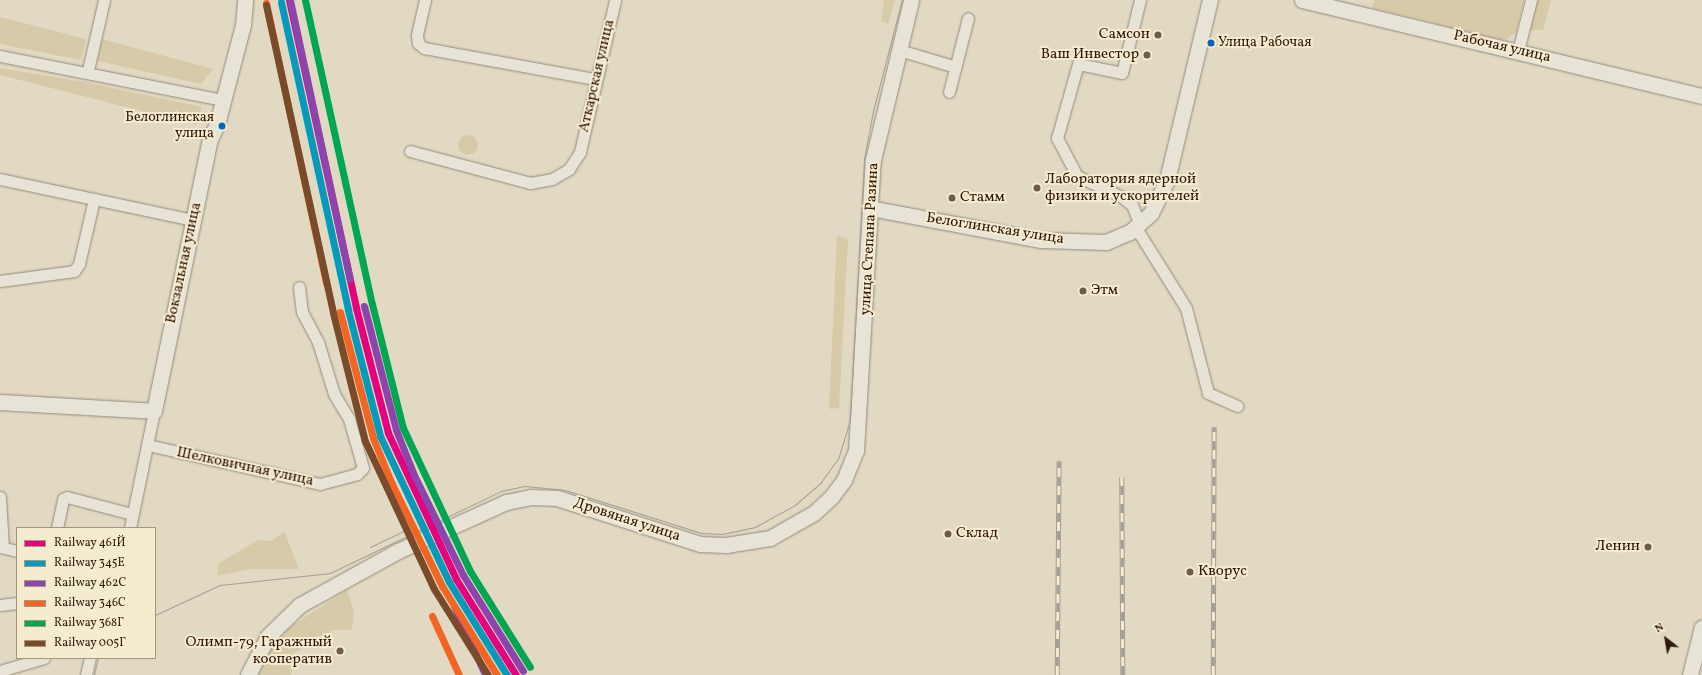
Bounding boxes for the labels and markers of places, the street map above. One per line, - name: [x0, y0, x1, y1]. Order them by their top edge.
- place label: Самсон: [1099, 26, 1150, 44]
- marker: Самсон: [1153, 30, 1163, 40]
- place label: Улица Рабочая: [1218, 35, 1311, 51]
- marker: Улица Рабочая: [1206, 38, 1216, 48]
- place label: Ваш Инвестор: [1041, 46, 1139, 64]
- marker: Ваш Инвестор: [1142, 50, 1152, 60]
- place label: Белоглинская улица: [125, 110, 214, 142]
- marker: Белоглинская улица: [217, 121, 227, 131]
- place label: Лаборатория ядерной физики и ускорителей: [1045, 170, 1200, 205]
- marker: Лаборатория ядерной физики и ускорителей: [1032, 183, 1042, 193]
- place label: Стамм: [960, 189, 1005, 207]
- marker: Стамм: [947, 193, 957, 203]
- place label: Этм: [1091, 282, 1118, 300]
- marker: Этм: [1078, 286, 1088, 296]
- place label: Склад: [956, 525, 998, 543]
- marker: Склад: [943, 529, 953, 539]
- place label: Ленин: [1595, 538, 1640, 556]
- marker: Ленин: [1643, 542, 1653, 552]
- place label: Кворус: [1198, 563, 1247, 581]
- marker: Кворус: [1185, 567, 1195, 577]
- place label: Олимп-79, Гаражный кооператив: [185, 633, 332, 668]
- marker: Олимп-79, Гаражный кооператив: [335, 646, 345, 656]

